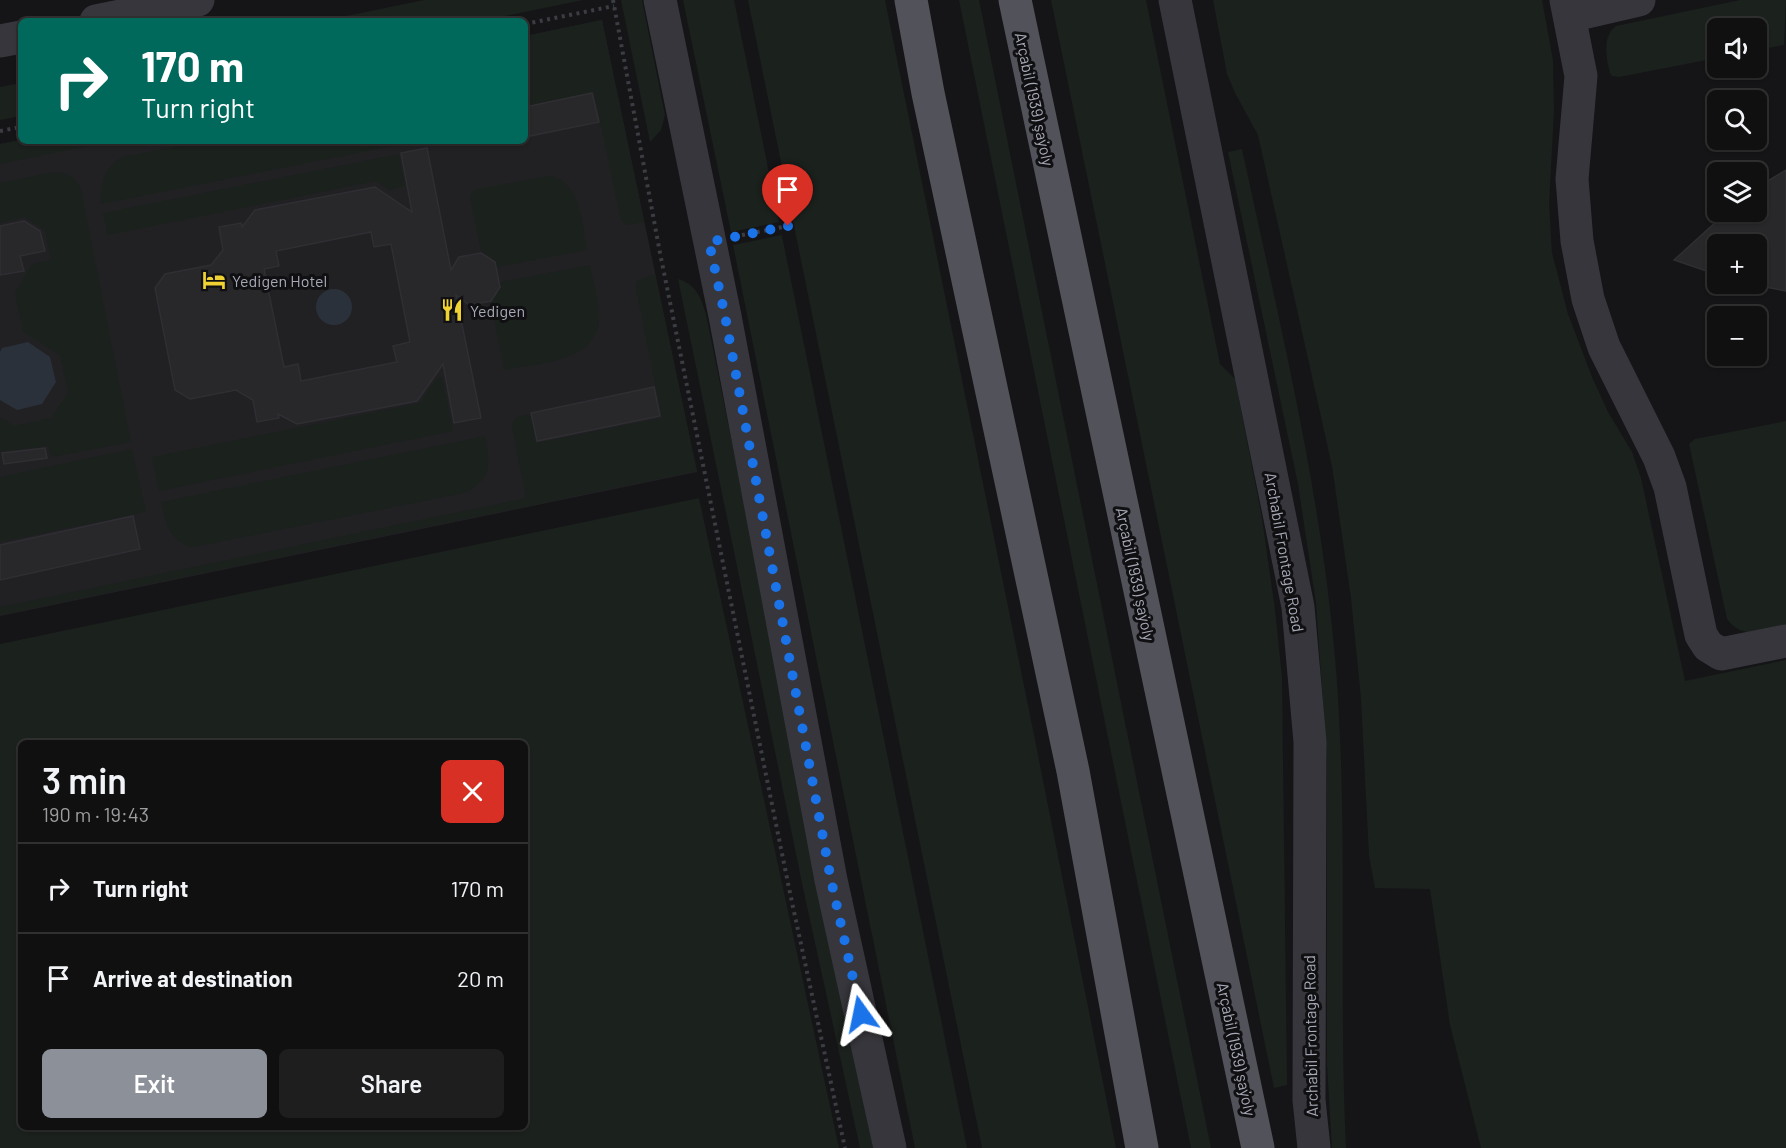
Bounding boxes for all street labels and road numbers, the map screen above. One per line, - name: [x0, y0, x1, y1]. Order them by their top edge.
- street label: Arçabil (1939) şaýoly: [1012, 30, 1059, 168]
- street label: Archabil Frontage Road: [1262, 471, 1308, 633]
- street label: Arçabil (1939) şaýoly: [1113, 505, 1160, 643]
- street label: Archabil Frontage Road: [1299, 955, 1321, 1117]
- street label: Arçabil (1939) şaýoly: [1214, 980, 1261, 1118]

